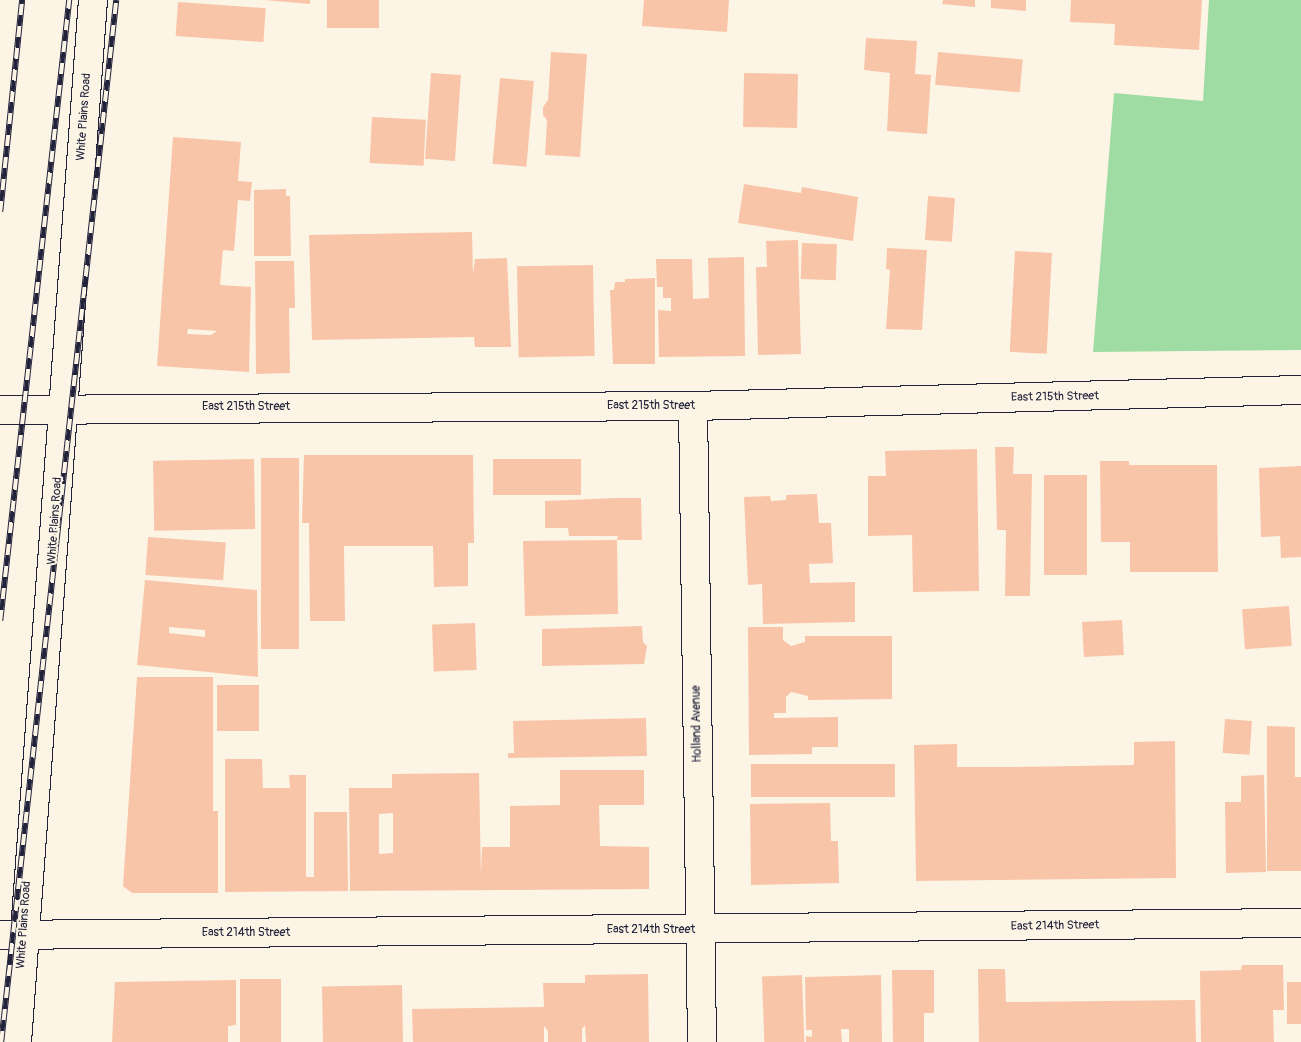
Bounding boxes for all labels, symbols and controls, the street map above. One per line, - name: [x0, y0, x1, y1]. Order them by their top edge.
- street label: White Plains Road: [74, 73, 94, 161]
- street label: East 215th Street: [1011, 389, 1099, 405]
- street label: East 215th Street: [607, 399, 695, 413]
- street label: East 215th Street: [202, 400, 290, 414]
- street label: White Plains Road: [45, 477, 65, 565]
- street label: Holland Avenue: [689, 685, 705, 763]
- street label: White Plains Road: [14, 881, 34, 969]
- street label: East 214th Street: [1011, 918, 1099, 934]
- street label: East 214th Street: [607, 923, 695, 937]
- street label: East 214th Street: [202, 926, 290, 940]

